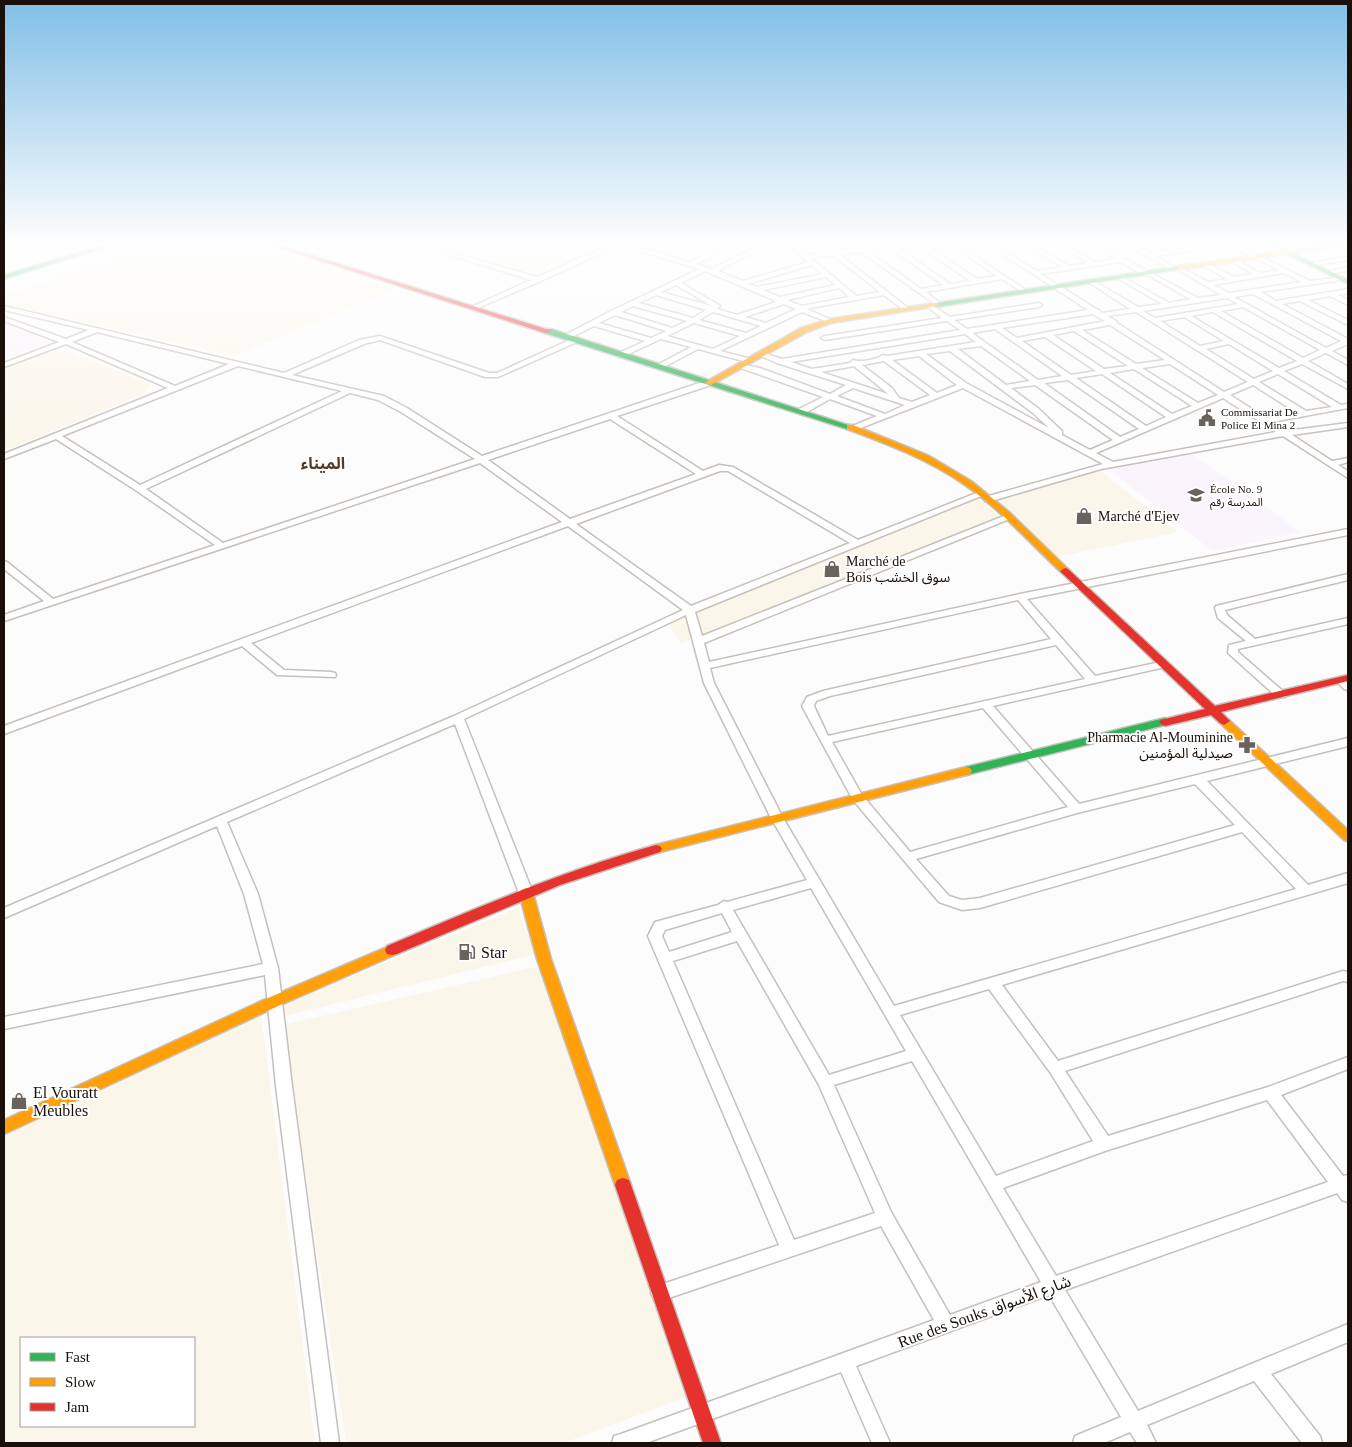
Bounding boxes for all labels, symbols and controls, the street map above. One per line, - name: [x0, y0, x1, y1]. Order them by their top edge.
- place label: Commissariat De Police El Mina 2: [1221, 406, 1298, 431]
- public building icon: Commissariat De Police El Mina 2: [1197, 408, 1217, 428]
- district label: الميناء: [301, 455, 345, 473]
- place label: École No. 9 المدرسة رقم: [1210, 483, 1263, 511]
- school or university icon: École No. 9 المدرسة رقم: [1186, 485, 1206, 505]
- shop icon: Marché d'Ejev: [1074, 506, 1094, 526]
- place label: Marché d'Ejev: [1098, 509, 1179, 524]
- place label: Marché de Bois سوق الخشب: [846, 554, 950, 586]
- shop icon: Marché de Bois سوق الخشب: [822, 559, 842, 579]
- place label: Pharmacie Al-Mouminine صيدلية المؤمنين: [1087, 730, 1233, 762]
- pharmacy icon: Pharmacie Al-Mouminine صيدلية المؤمنين: [1237, 735, 1257, 755]
- fuel station icon: Star: [457, 942, 477, 962]
- place label: Star: [481, 944, 507, 961]
- place label: El Vouratt Meubles: [33, 1084, 98, 1119]
- shop icon: El Vouratt Meubles: [9, 1091, 29, 1111]
- street label: Rue des Souks شارع الأسواق: [895, 1272, 1074, 1354]
- legend: [20, 1337, 195, 1427]
- text: Fast: [65, 1349, 91, 1365]
- text: Slow: [65, 1374, 96, 1390]
- text: Jam: [65, 1399, 89, 1415]

